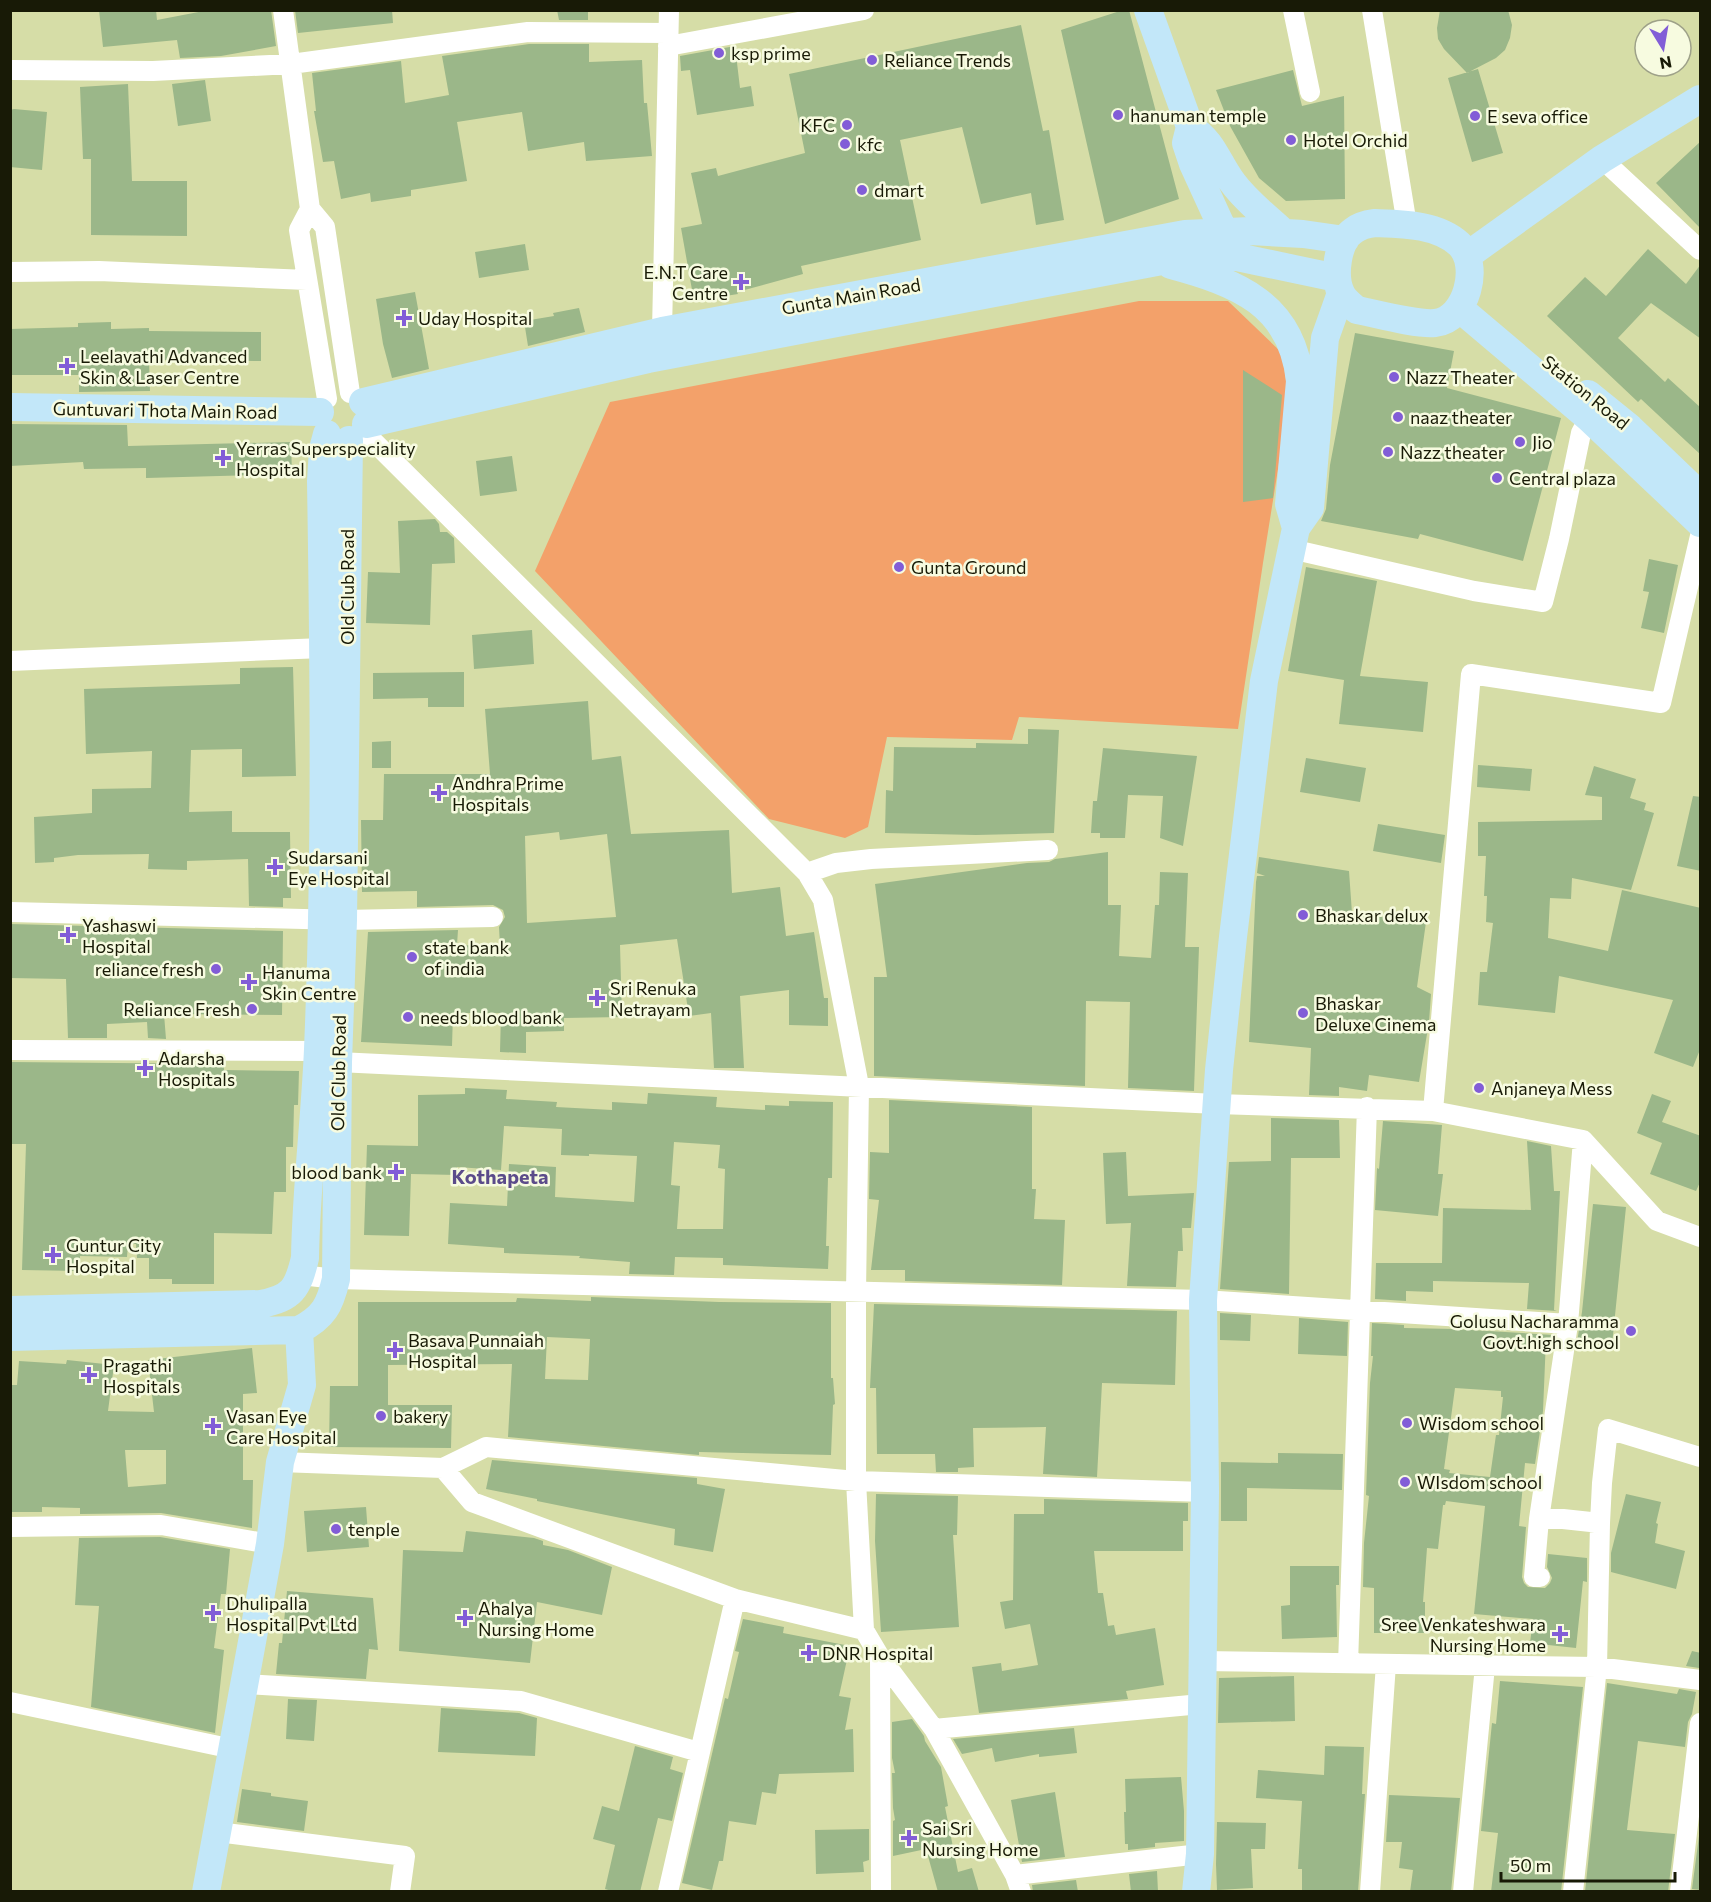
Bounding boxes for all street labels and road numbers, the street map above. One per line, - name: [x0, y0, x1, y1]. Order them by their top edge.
- street label: Gunta Main Road: [780, 273, 922, 319]
- street label: Station Road: [1538, 350, 1634, 434]
- street label: Guntuvari Thota Main Road: [53, 397, 277, 423]
- street label: Old Club Road: [336, 529, 358, 645]
- street label: Old Club Road: [326, 1015, 350, 1131]

